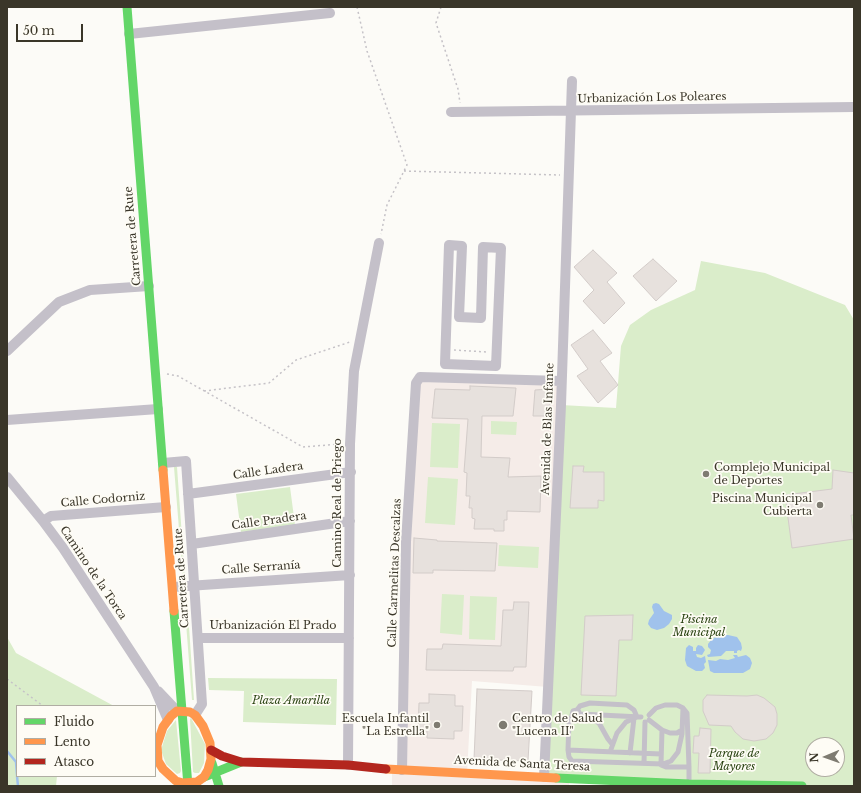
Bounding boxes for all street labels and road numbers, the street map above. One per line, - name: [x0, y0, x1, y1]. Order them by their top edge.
- street label: Urbanización Los Poleares: [577, 90, 727, 106]
- street label: Carretera de Rute: [122, 186, 144, 286]
- street label: Avenida de Blas Infante: [539, 363, 557, 495]
- street label: Camino Real de Priego: [331, 438, 345, 568]
- street label: Calle Ladera: [232, 460, 304, 482]
- street label: Calle Codorniz: [60, 490, 146, 510]
- street label: Calle Carmelitas Descalzas: [386, 498, 404, 648]
- street label: Calle Pradera: [231, 509, 307, 533]
- street label: Camino de la Torca: [57, 524, 129, 622]
- street label: Carretera de Rute: [172, 528, 192, 628]
- street label: Calle Serranía: [221, 559, 301, 577]
- street label: Urbanización El Prado: [209, 619, 337, 633]
- street label: Avenida de Santa Teresa: [454, 754, 590, 774]

